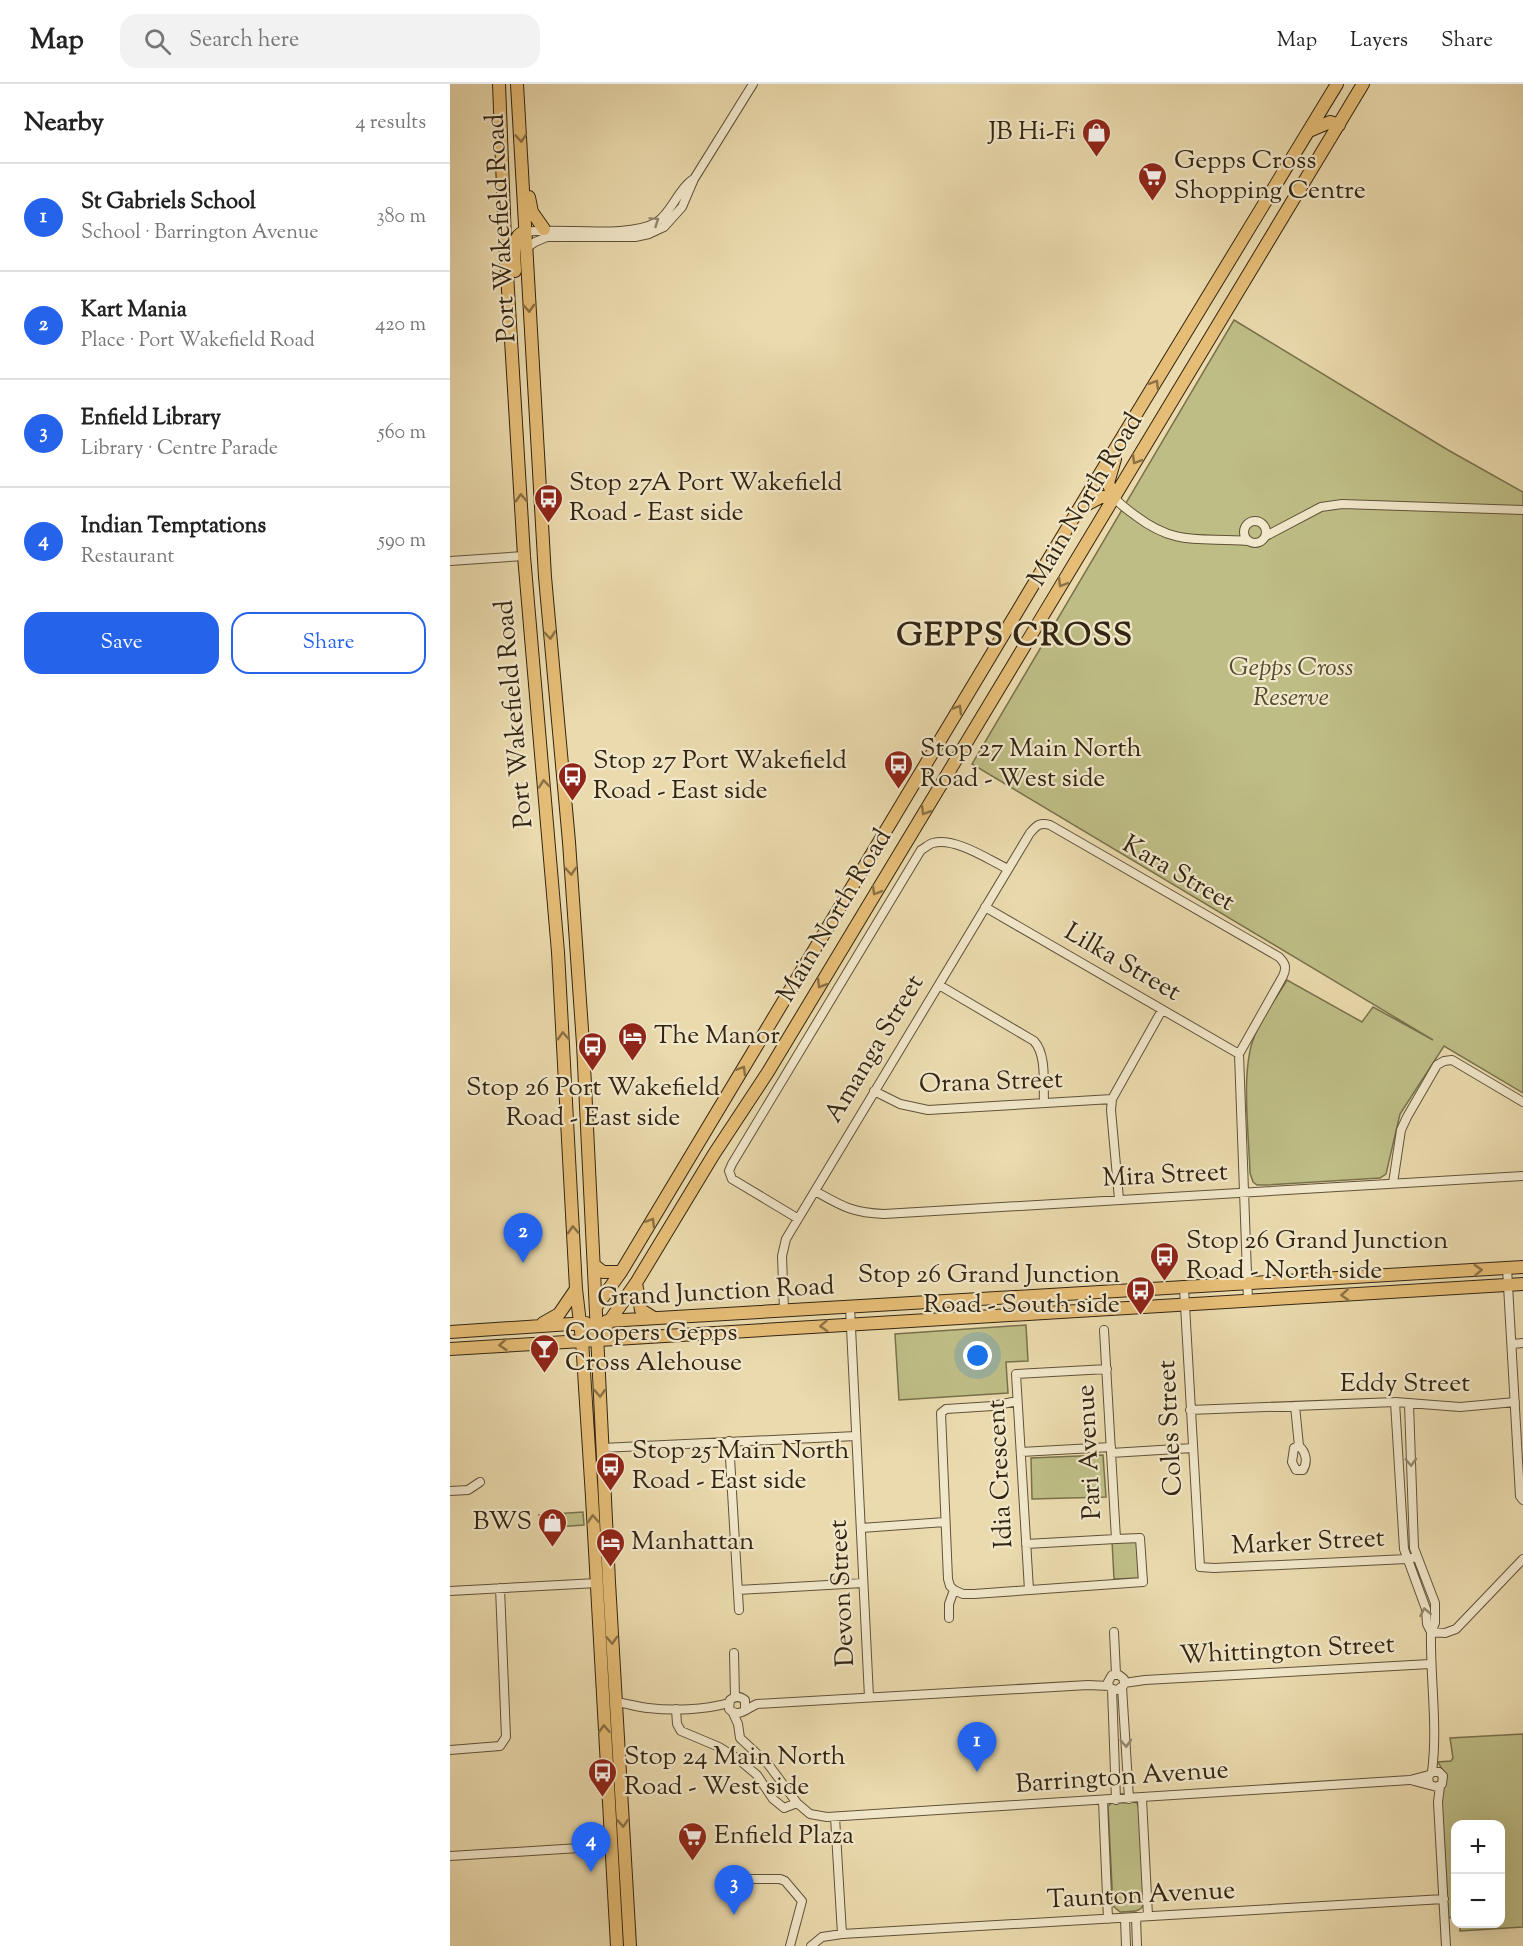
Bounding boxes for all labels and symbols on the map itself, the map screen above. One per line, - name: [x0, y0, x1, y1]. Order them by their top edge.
- street label: Port Wakefield Road: [478, 112, 526, 343]
- place label: JB Hi-Fi: [986, 114, 1076, 151]
- shop icon: JB Hi-Fi: [1081, 116, 1113, 158]
- one-way arrow: [514, 133, 527, 142]
- place label: Gepps Cross Shopping Centre: [1174, 143, 1366, 210]
- supermarket icon: Gepps Cross Shopping Centre: [1137, 160, 1169, 202]
- one-way arrow: [649, 216, 659, 228]
- one-way arrow: [522, 303, 535, 312]
- one-way arrow: [1147, 380, 1159, 390]
- street label: Main North Road: [1019, 406, 1153, 594]
- one-way arrow: [1132, 454, 1144, 464]
- place label: Stop 27A Port Wakefield Road - East side: [569, 465, 843, 532]
- bus stop icon: Stop 27A Port Wakefield Road - East side: [532, 482, 564, 524]
- one-way arrow: [514, 493, 527, 502]
- one-way arrow: [1058, 577, 1069, 587]
- street label: Port Wakefield Road: [487, 598, 543, 830]
- district label: GEPPS CROSS: [896, 614, 1134, 660]
- one-way arrow: [543, 631, 556, 640]
- park label: Gepps Cross Reserve: [1229, 650, 1353, 717]
- one-way arrow: [951, 705, 963, 715]
- place label: Stop 27 Main North Road - West side: [920, 731, 1142, 798]
- place label: Stop 27 Port Wakefield Road - East side: [593, 743, 847, 810]
- bus stop icon: Stop 27 Main North Road - West side: [883, 748, 915, 790]
- bus stop icon: Stop 27 Port Wakefield Road - East side: [556, 760, 588, 802]
- one-way arrow: [538, 779, 551, 789]
- one-way arrow: [920, 805, 932, 815]
- street label: Main North Road: [768, 822, 902, 1010]
- street label: Kara Street: [1115, 827, 1241, 921]
- one-way arrow: [564, 867, 577, 876]
- one-way arrow: [872, 885, 884, 896]
- street label: Lilka Street: [1057, 915, 1187, 1011]
- street label: Amanga Street: [816, 968, 934, 1130]
- one-way arrow: [816, 978, 828, 988]
- place label: The Manor: [654, 1018, 780, 1055]
- hotel icon: The Manor: [617, 1020, 649, 1062]
- bus stop icon: Stop 26 Port Wakefield Road - East side: [577, 1030, 609, 1072]
- one-way arrow: [556, 1031, 569, 1040]
- street label: Orana Street: [918, 1062, 1064, 1104]
- one-way arrow: [735, 1066, 747, 1076]
- place label: Stop 26 Port Wakefield Road - East side: [466, 1070, 720, 1137]
- street label: Mira Street: [1101, 1154, 1229, 1198]
- pin: 2: [504, 1214, 542, 1263]
- one-way arrow: [643, 1218, 655, 1228]
- place label: Stop 26 Grand Junction Road - North side: [1186, 1223, 1448, 1290]
- one-way arrow: [567, 1226, 580, 1235]
- bus stop icon: Stop 26 Grand Junction Road - North side: [1149, 1240, 1181, 1282]
- place label: Stop 26 Grand Junction Road - South side: [858, 1257, 1120, 1324]
- one-way arrow: [1474, 1263, 1483, 1276]
- street label: Grand Junction Road: [597, 1268, 836, 1318]
- bus stop icon: Stop 26 Grand Junction Road - South side: [1125, 1274, 1157, 1316]
- one-way arrow: [1340, 1288, 1350, 1301]
- place label: Coopers Gepps Cross Alehouse: [565, 1315, 742, 1382]
- one-way arrow: [820, 1319, 829, 1332]
- bar icon: Coopers Gepps Cross Alehouse: [528, 1332, 560, 1374]
- one-way arrow: [498, 1339, 507, 1352]
- your location: [963, 1341, 992, 1370]
- street label: Coles Street: [1149, 1359, 1193, 1497]
- street label: Eddy Street: [1340, 1366, 1470, 1403]
- street label: Pari Avenue: [1068, 1383, 1112, 1521]
- one-way arrow: [593, 1389, 606, 1398]
- street label: Idia Crescent: [979, 1399, 1023, 1549]
- place label: Stop 25 Main North Road - East side: [632, 1433, 850, 1500]
- bus stop icon: Stop 25 Main North Road - East side: [595, 1450, 627, 1492]
- one-way arrow: [1404, 1458, 1417, 1467]
- place label: BWS: [473, 1504, 532, 1541]
- shop icon: BWS: [537, 1506, 569, 1548]
- one-way arrow: [587, 1515, 600, 1524]
- street label: Devon Street: [821, 1518, 865, 1668]
- street label: Marker Street: [1230, 1521, 1386, 1565]
- place label: Manhattan: [631, 1524, 754, 1561]
- hotel icon: Manhattan: [594, 1526, 626, 1568]
- one-way arrow: [1419, 1607, 1432, 1617]
- street label: Whittington Street: [1178, 1627, 1396, 1675]
- one-way arrow: [605, 1636, 618, 1645]
- pin: 1: [958, 1722, 996, 1772]
- one-way arrow: [598, 1724, 611, 1733]
- place label: Stop 24 Main North Road - West side: [624, 1739, 846, 1806]
- one-way arrow: [1119, 1739, 1132, 1748]
- street label: Barrington Avenue: [1014, 1752, 1230, 1804]
- bus stop icon: Stop 24 Main North Road - West side: [587, 1756, 619, 1798]
- one-way arrow: [616, 1818, 629, 1827]
- place label: Enfield Plaza: [714, 1818, 854, 1855]
- supermarket icon: Enfield Plaza: [677, 1820, 709, 1862]
- pin: 4: [572, 1822, 610, 1872]
- pin: 3: [714, 1866, 754, 1915]
- street label: Taunton Avenue: [1046, 1873, 1236, 1919]

